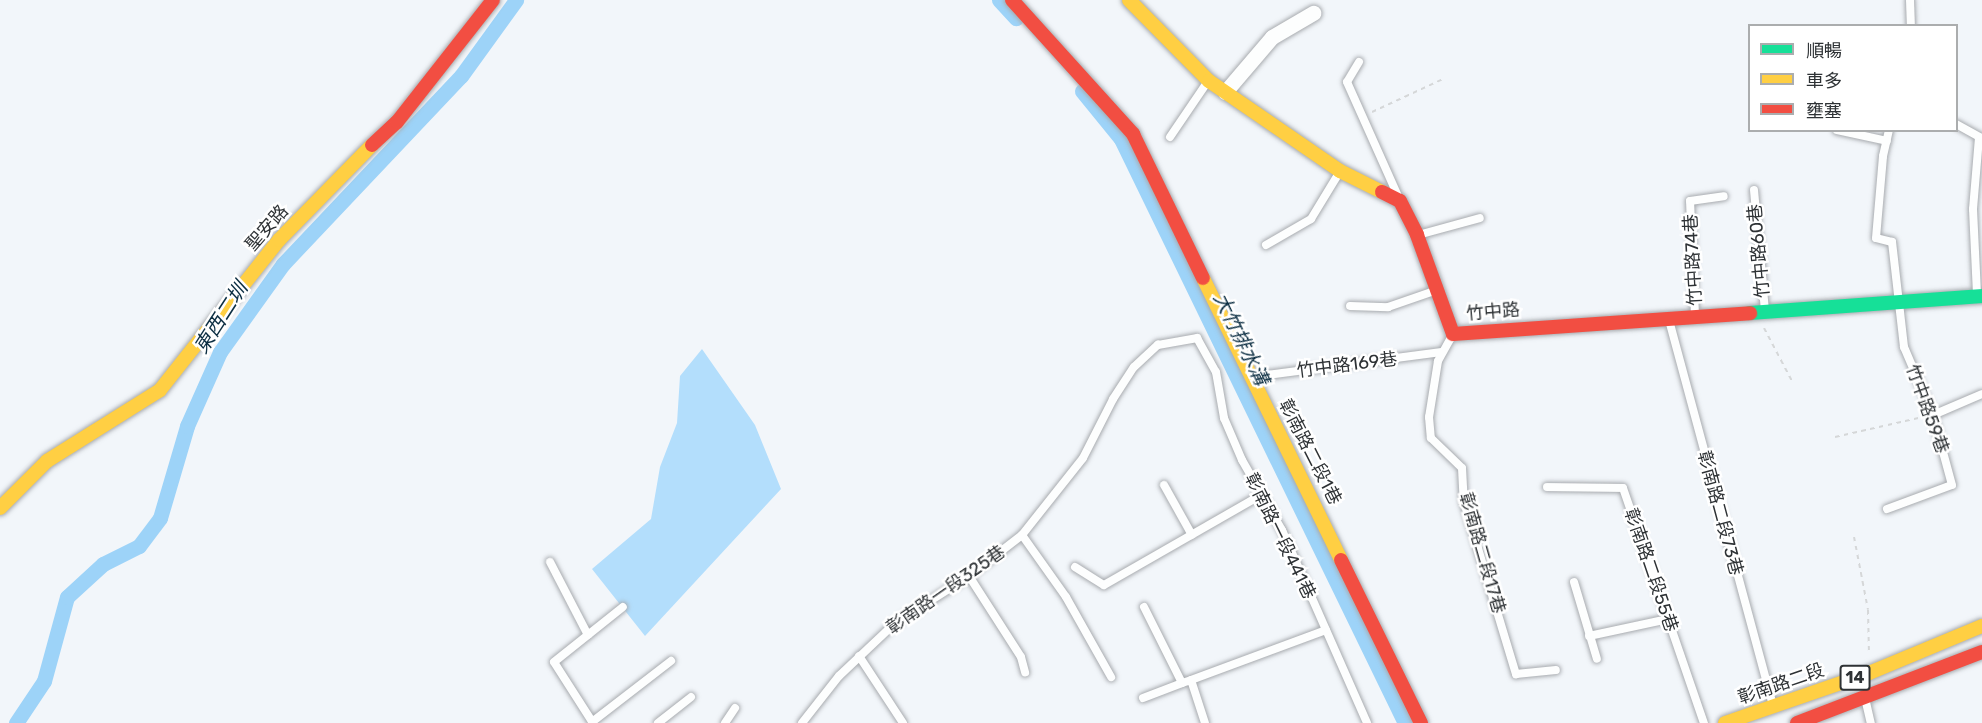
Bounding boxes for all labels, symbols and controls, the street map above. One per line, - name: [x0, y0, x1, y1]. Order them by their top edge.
- legend: [1748, 24, 1958, 132]
- text: 順暢: [1806, 40, 1842, 62]
- text: 車多: [1806, 70, 1842, 92]
- text: 壅塞: [1806, 100, 1842, 122]
- street label: 聖安路: [241, 201, 293, 255]
- street label: 竹中路60巷: [1744, 203, 1774, 299]
- street label: 竹中路74巷: [1680, 214, 1706, 306]
- water label: 東西二圳: [189, 278, 253, 358]
- water label: 大竹排水溝: [1208, 289, 1274, 389]
- street label: 竹中路: [1465, 299, 1521, 325]
- street label: 竹中路169巷: [1295, 348, 1399, 382]
- street label: 竹中路59巷: [1901, 361, 1953, 457]
- street label: 彰南路二段1巷: [1274, 396, 1346, 508]
- street label: 彰南路二段73巷: [1693, 448, 1747, 578]
- street label: 彰南路一段441巷: [1240, 469, 1320, 603]
- street label: 彰南路二段17巷: [1454, 490, 1510, 616]
- street label: 彰南路二段55巷: [1620, 505, 1682, 635]
- street label: 彰南路一段325巷: [882, 541, 1010, 639]
- street label: 彰南路二段: [1735, 659, 1827, 709]
- road number: 14: [1838, 665, 1872, 691]

